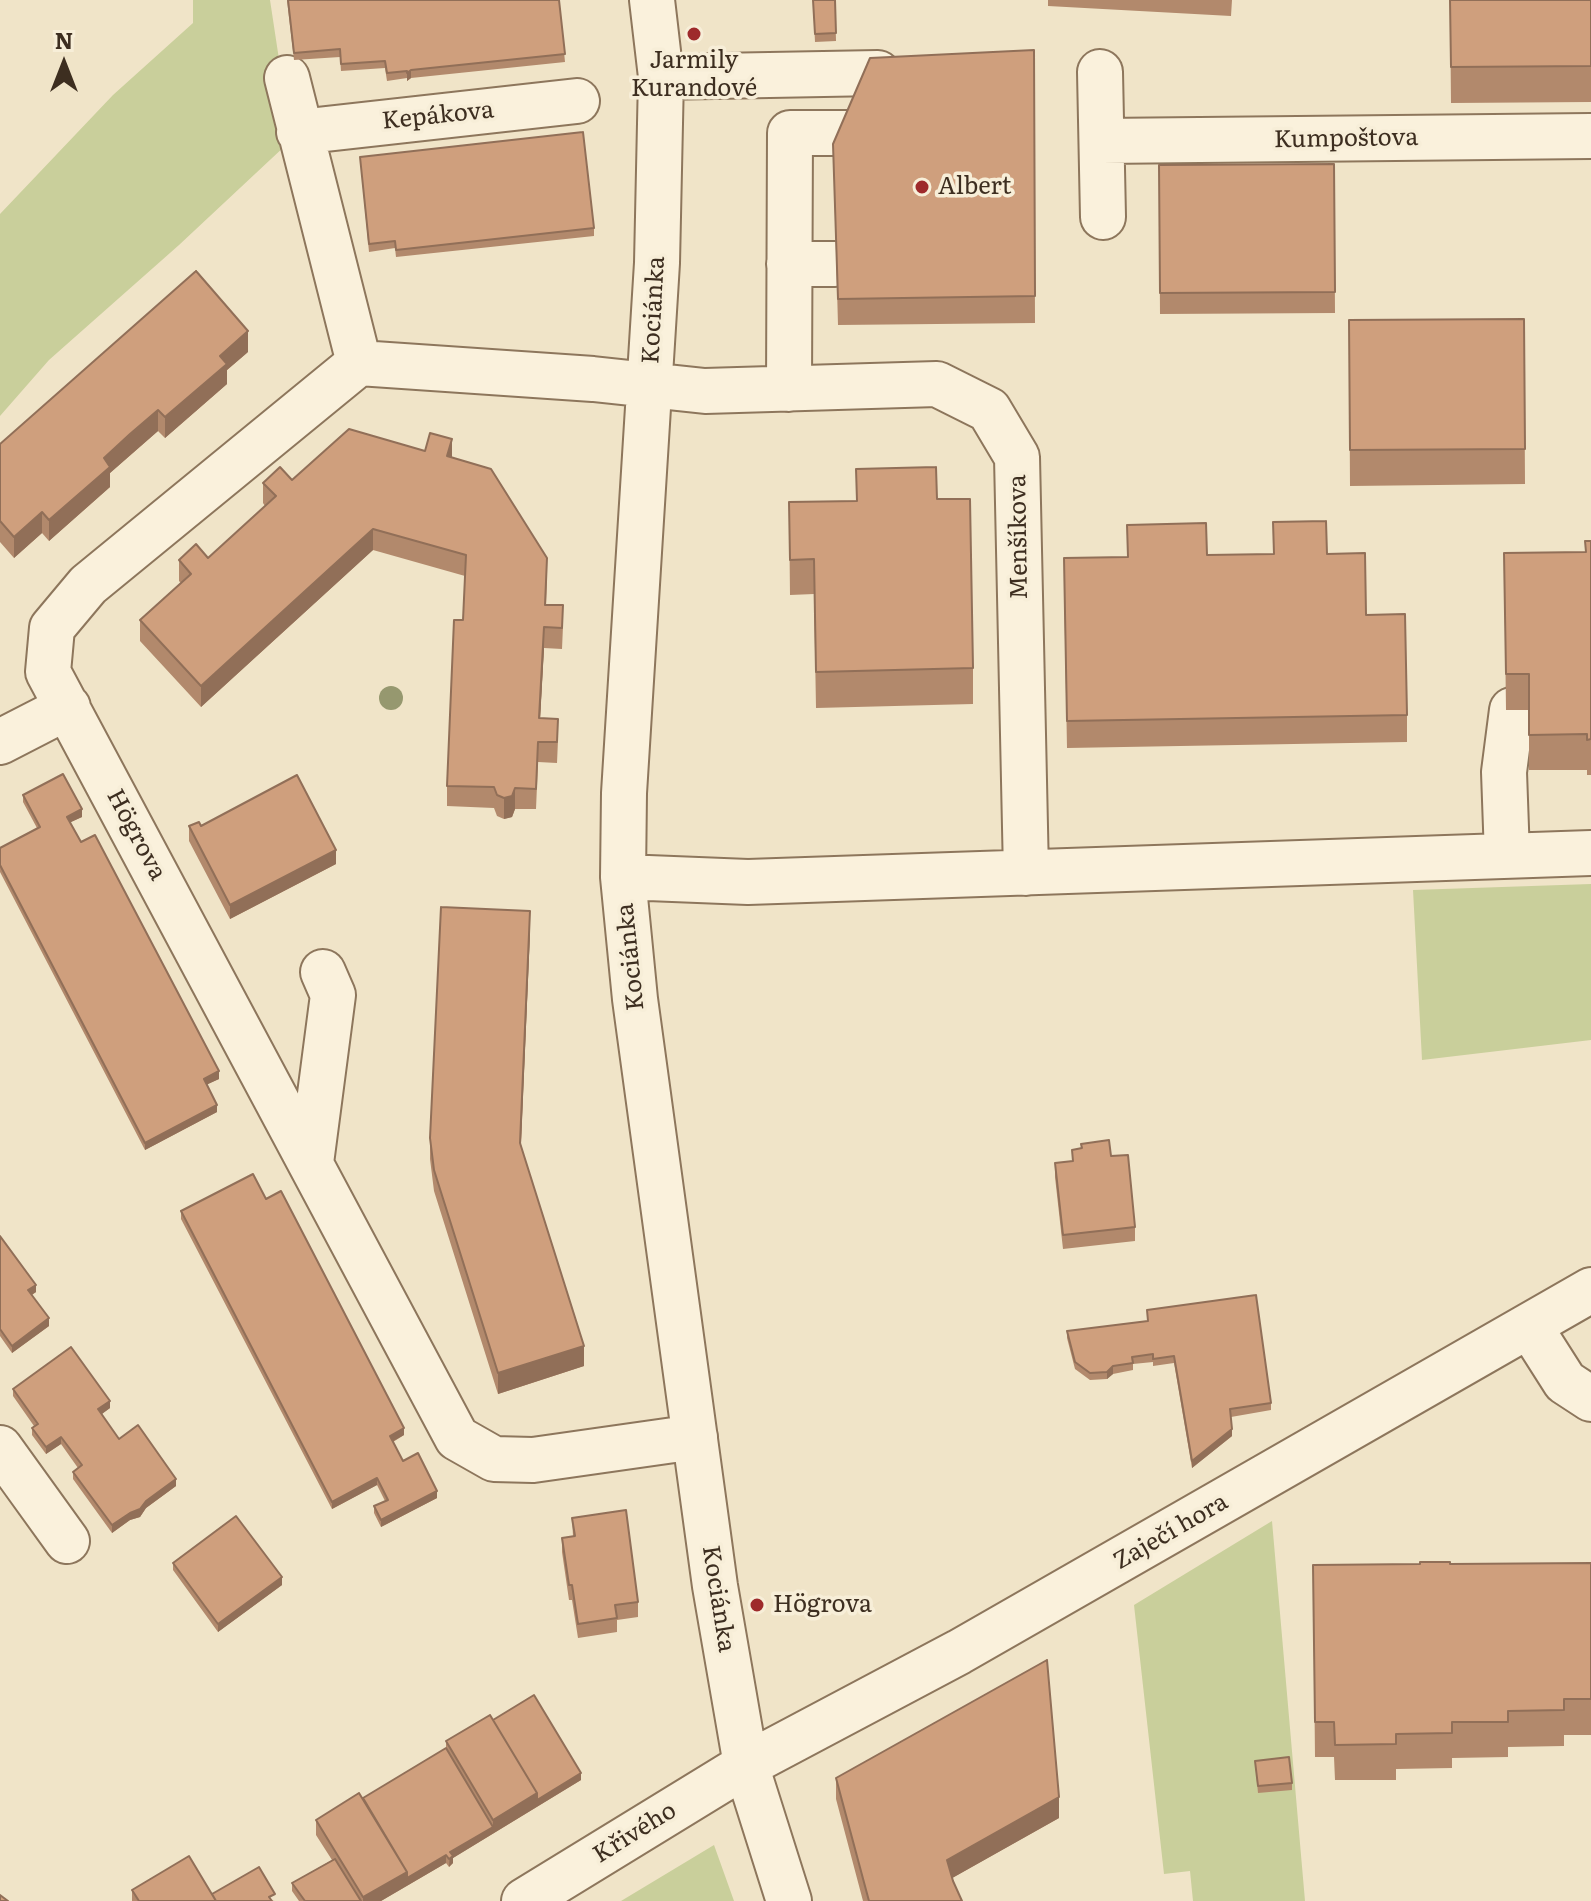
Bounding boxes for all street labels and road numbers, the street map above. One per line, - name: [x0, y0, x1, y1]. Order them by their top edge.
- street label: Kepákova: [381, 96, 495, 136]
- street label: Kumpoštova: [1274, 123, 1418, 155]
- street label: Kociánka: [637, 255, 671, 365]
- street label: Menšíkova: [1004, 474, 1034, 600]
- street label: Högrova: [100, 785, 172, 885]
- street label: Kociánka: [611, 902, 651, 1012]
- street label: Zaječí hora: [1109, 1488, 1233, 1576]
- street label: Kociánka: [695, 1544, 741, 1654]
- street label: Křivého: [588, 1796, 682, 1870]

